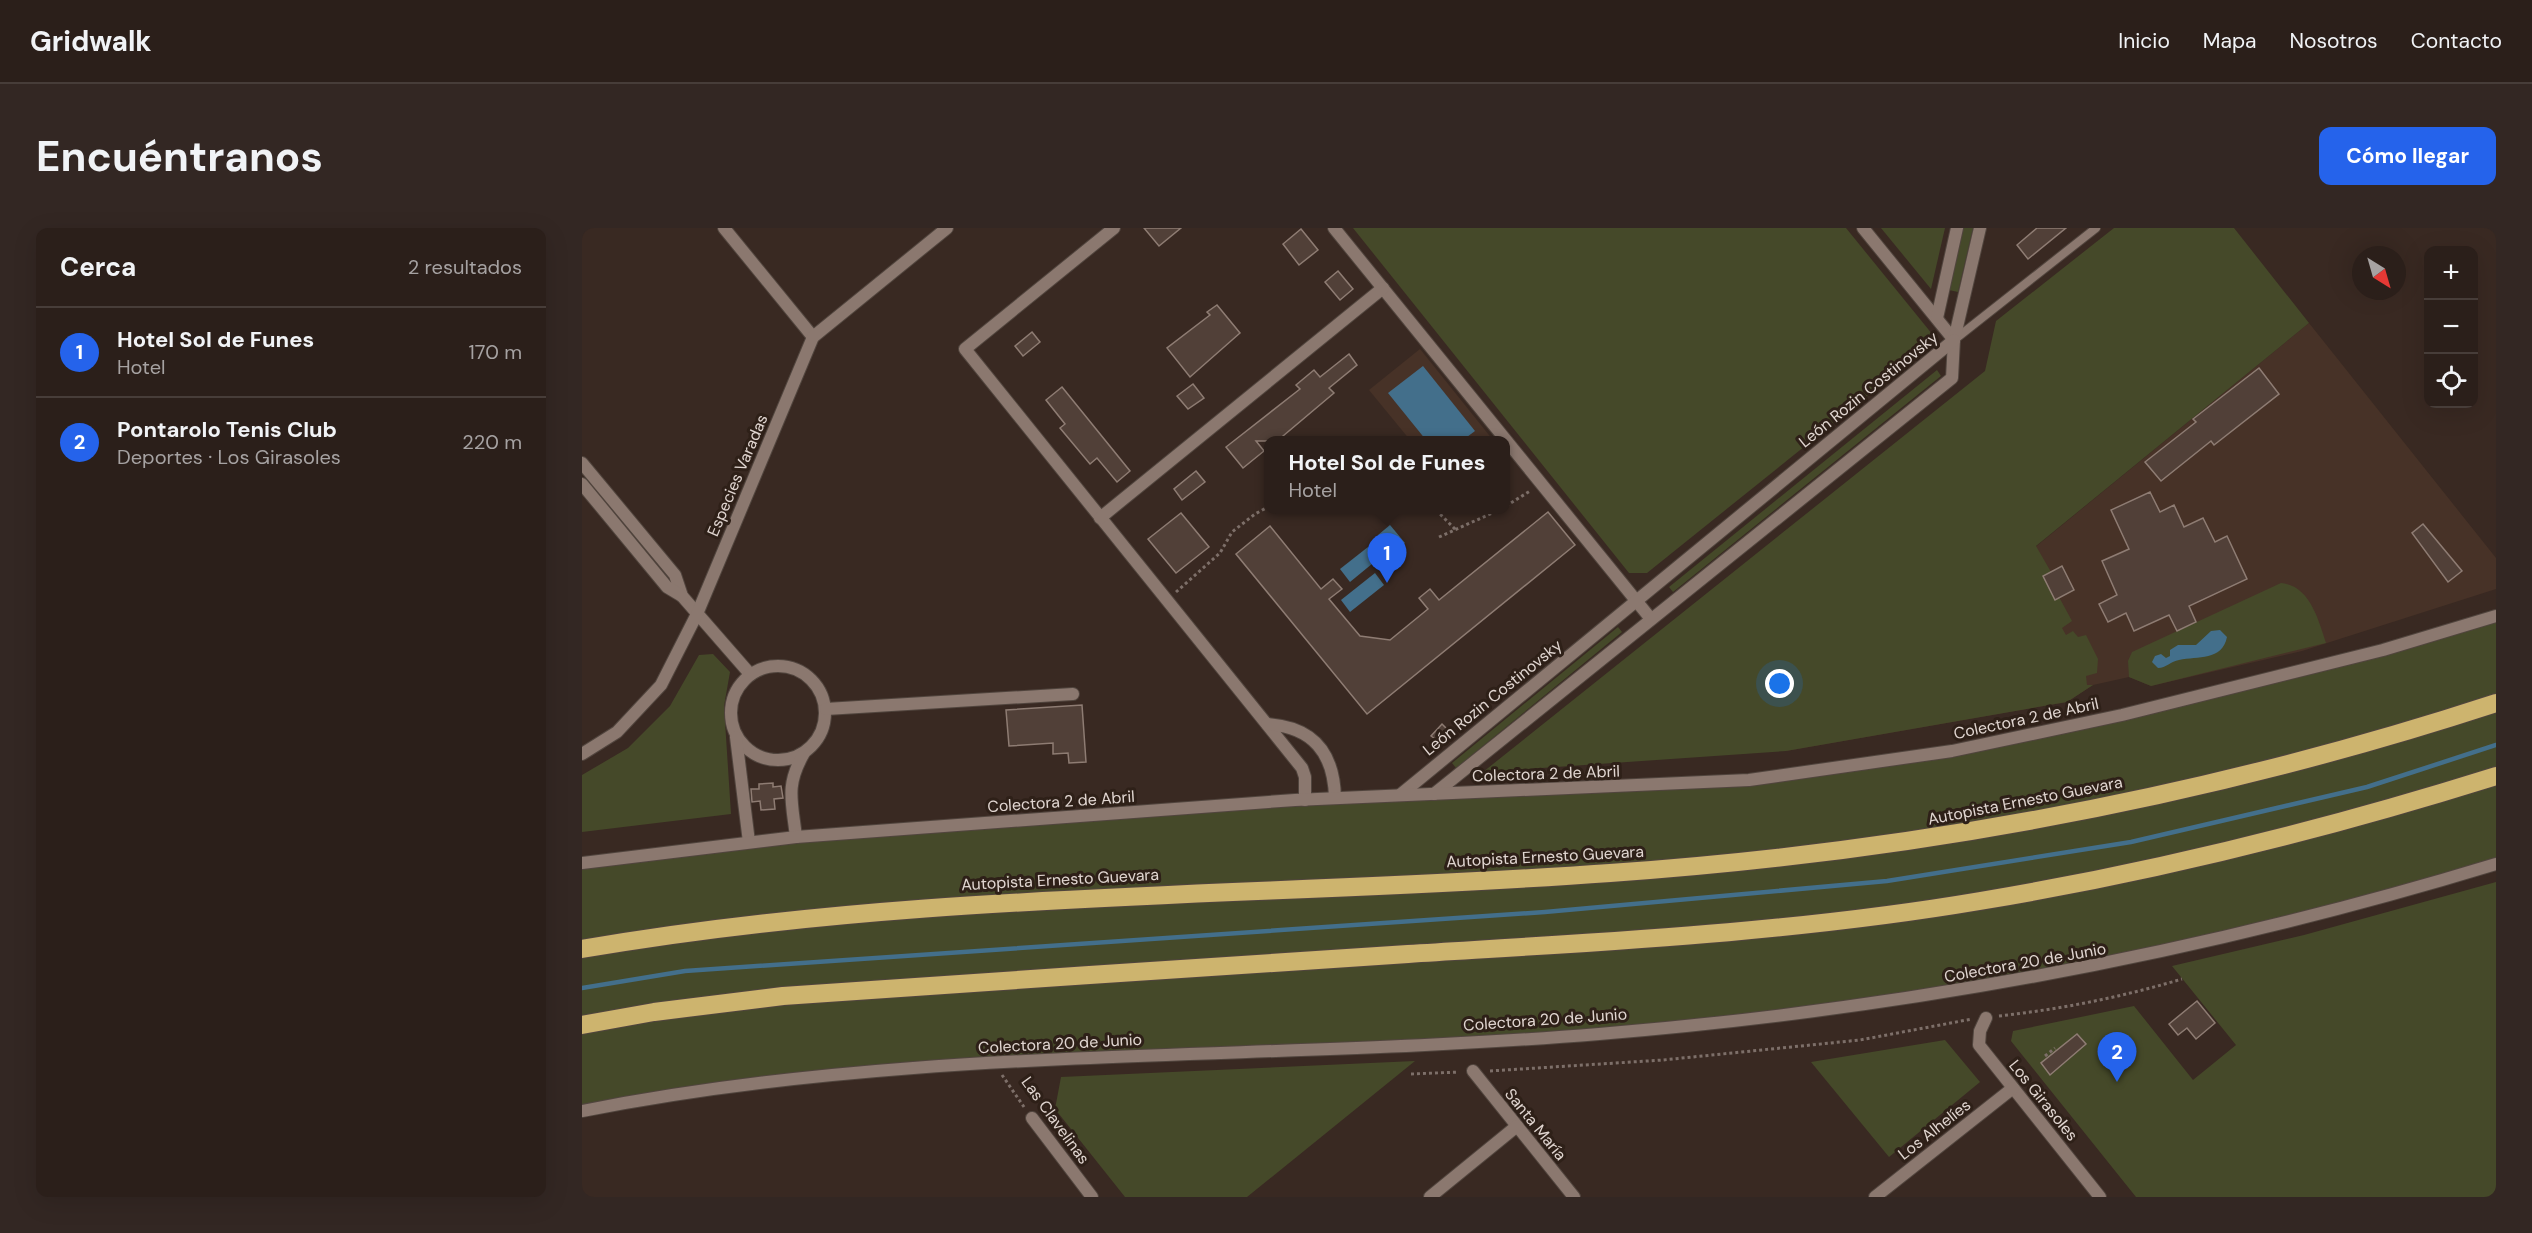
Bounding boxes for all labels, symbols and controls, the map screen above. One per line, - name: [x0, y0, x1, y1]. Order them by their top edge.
- text: Gridwalk: [30, 23, 152, 60]
- text: Inicio: [2118, 27, 2170, 55]
- text: Mapa: [2203, 27, 2257, 55]
- text: Nosotros: [2290, 27, 2378, 55]
- text: Contacto: [2411, 27, 2502, 55]
- button: Cómo llegar: [2319, 127, 2496, 185]
- text: Encuéntranos: [36, 129, 323, 184]
- north arrow: [2352, 246, 2406, 300]
- map controls: [2424, 246, 2478, 408]
- button: +: [2424, 246, 2478, 300]
- text: Cerca: [60, 250, 136, 284]
- text: 2 resultados: [408, 254, 522, 280]
- button: −: [2424, 300, 2478, 354]
- text: Hotel Sol de Funes: [117, 325, 314, 354]
- street label: León Rozin Costinovsky: [1794, 327, 1942, 452]
- text: 1: [76, 339, 83, 365]
- text: 170 m: [469, 339, 522, 365]
- text: Hotel: [117, 354, 165, 380]
- button: locate: [2424, 354, 2478, 408]
- street label: Especies Varadas: [702, 411, 773, 539]
- text: Pontarolo Tenis Club: [117, 415, 337, 444]
- text: 2: [74, 429, 85, 455]
- text: 220 m: [462, 429, 522, 455]
- popup: [1264, 436, 1510, 514]
- text: Deportes · Los Girasoles: [117, 444, 341, 470]
- text: Hotel Sol de Funes: [1288, 448, 1486, 477]
- text: Hotel: [1288, 477, 1337, 503]
- pin: 1: [1368, 534, 1406, 583]
- street label: León Rozin Costinovsky: [1418, 635, 1566, 760]
- your location: [1765, 669, 1794, 698]
- street label: Colectora 2 de Abril: [1952, 693, 2101, 744]
- street label: Colectora 2 de Abril: [1472, 760, 1620, 787]
- street label: Autopista Ernesto Guevara: [1926, 771, 2124, 830]
- street label: Colectora 2 de Abril: [987, 786, 1135, 817]
- street label: Autopista Ernesto Guevara: [1446, 841, 1644, 872]
- street label: Autopista Ernesto Guevara: [961, 864, 1159, 895]
- street label: Colectora 20 de Junio: [1942, 938, 2108, 987]
- street label: Colectora 20 de Junio: [1462, 1003, 1628, 1036]
- street label: Colectora 20 de Junio: [977, 1029, 1143, 1058]
- pin: 2: [2098, 1032, 2137, 1082]
- street label: Los Girasoles: [2004, 1055, 2083, 1145]
- street label: Las Clavelinas: [1017, 1072, 1094, 1168]
- street label: Santa María: [1500, 1084, 1571, 1165]
- street label: Los Alhelíes: [1894, 1094, 1975, 1164]

